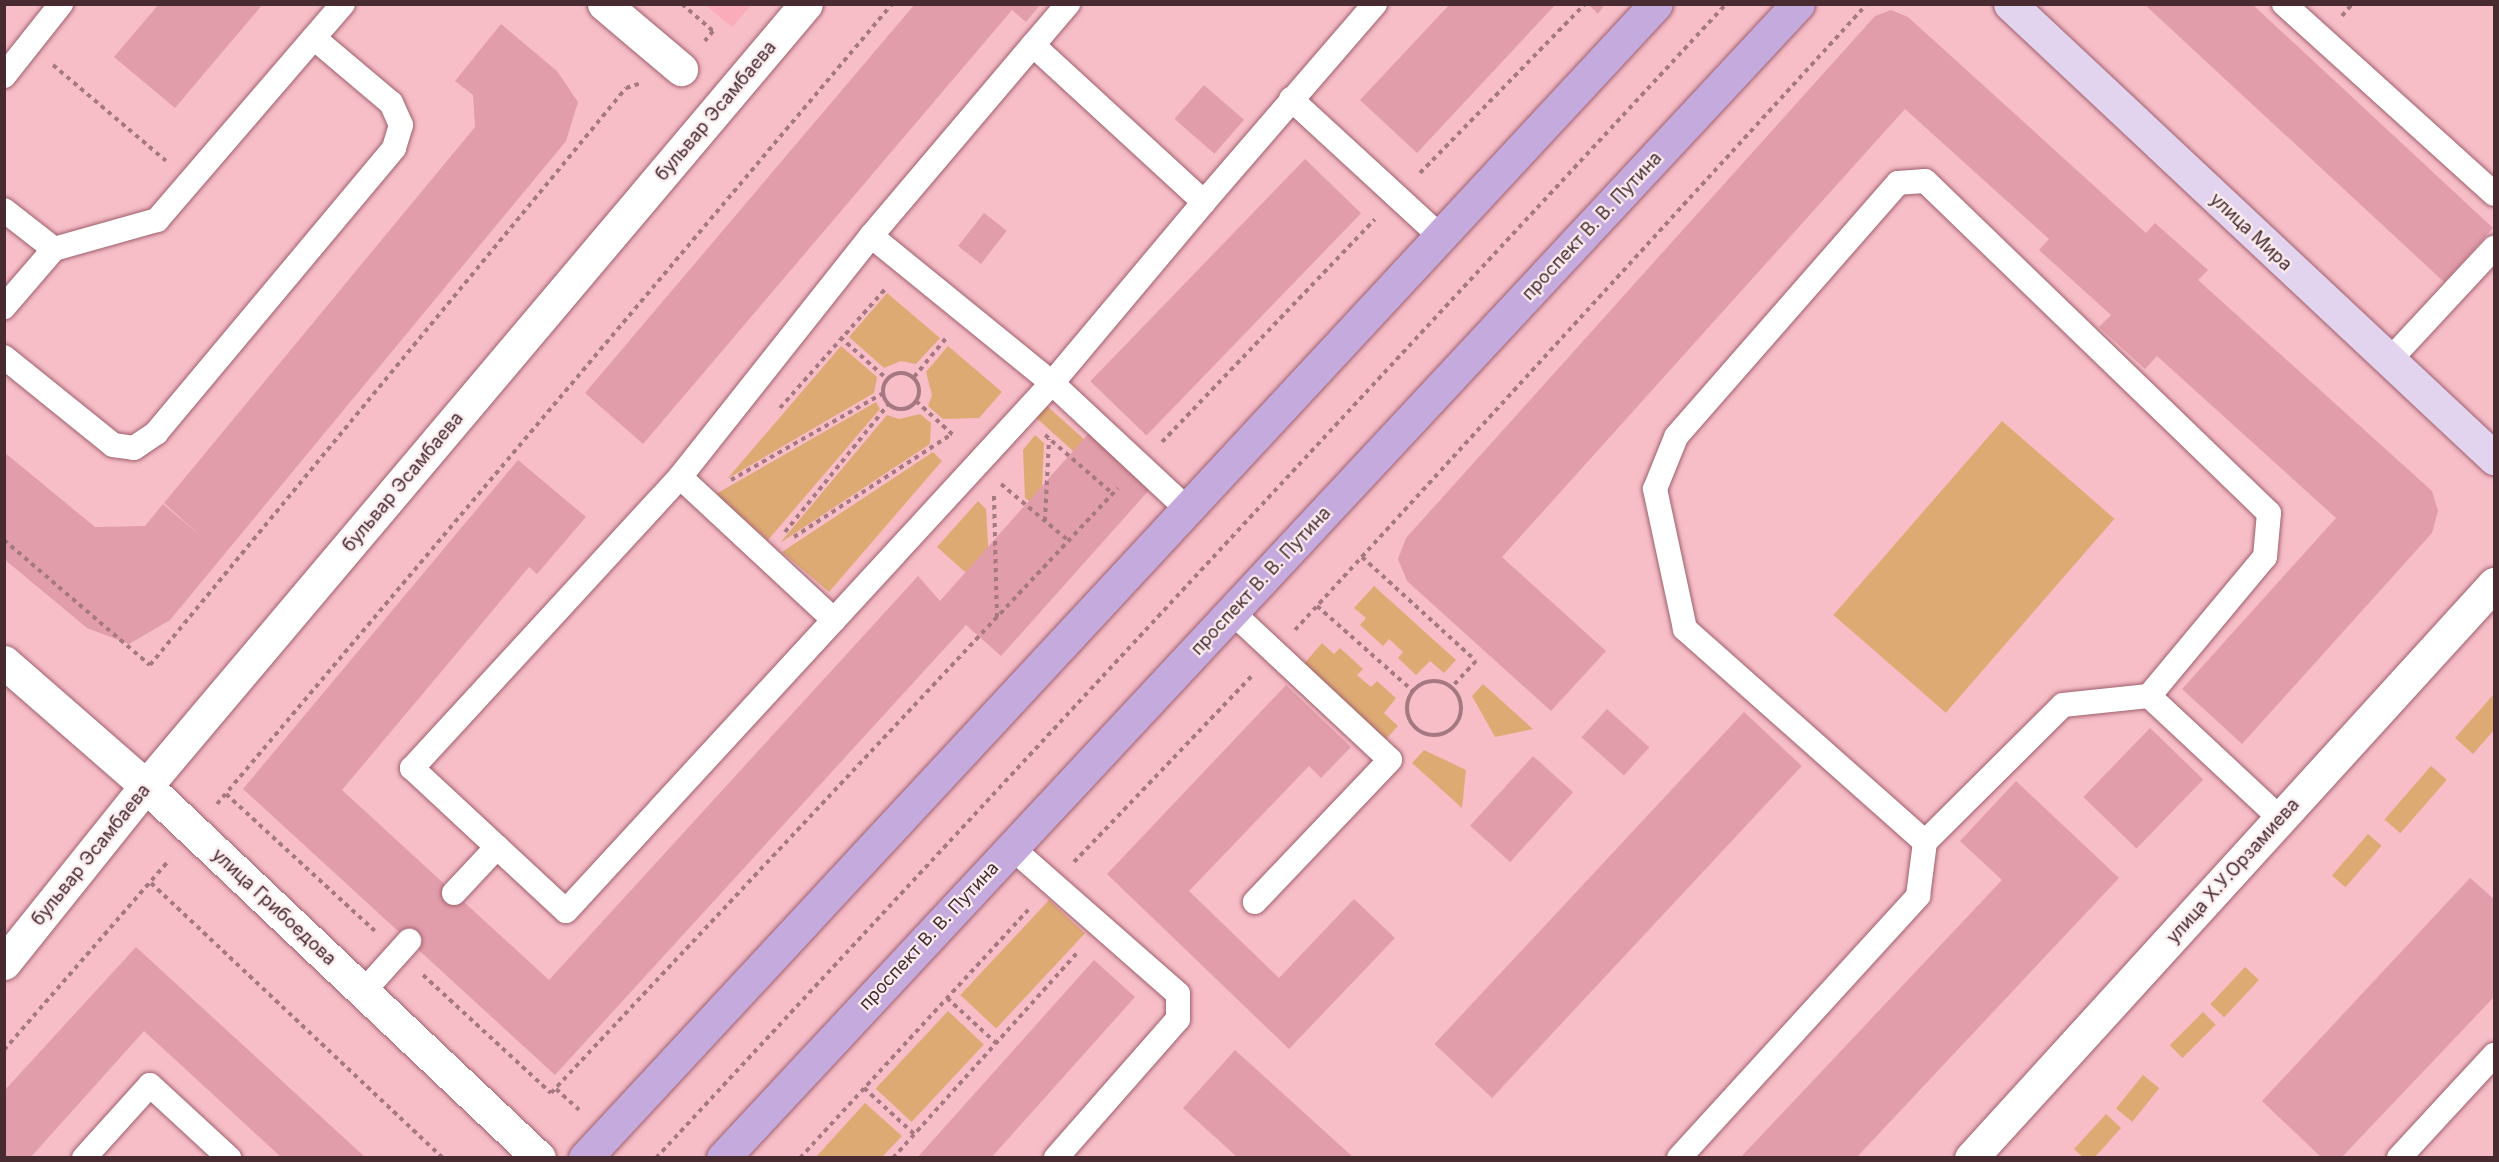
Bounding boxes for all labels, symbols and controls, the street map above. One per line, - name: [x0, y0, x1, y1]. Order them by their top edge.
- street label: бульвар Эсамбаева: [651, 37, 781, 185]
- street label: проспект В. В. Путина: [1518, 147, 1666, 305]
- street label: улица Мира: [2205, 188, 2297, 276]
- street label: бульвар Эсамбаева: [338, 408, 468, 556]
- street label: проспект В. В. Путина: [1187, 502, 1335, 660]
- street label: бульвар Эсамбаева: [27, 780, 155, 930]
- street label: улица Х.У.Орзамиева: [2162, 794, 2304, 948]
- street label: улица Грибоедова: [208, 844, 340, 970]
- street label: проспект В. В. Путина: [855, 857, 1003, 1015]

